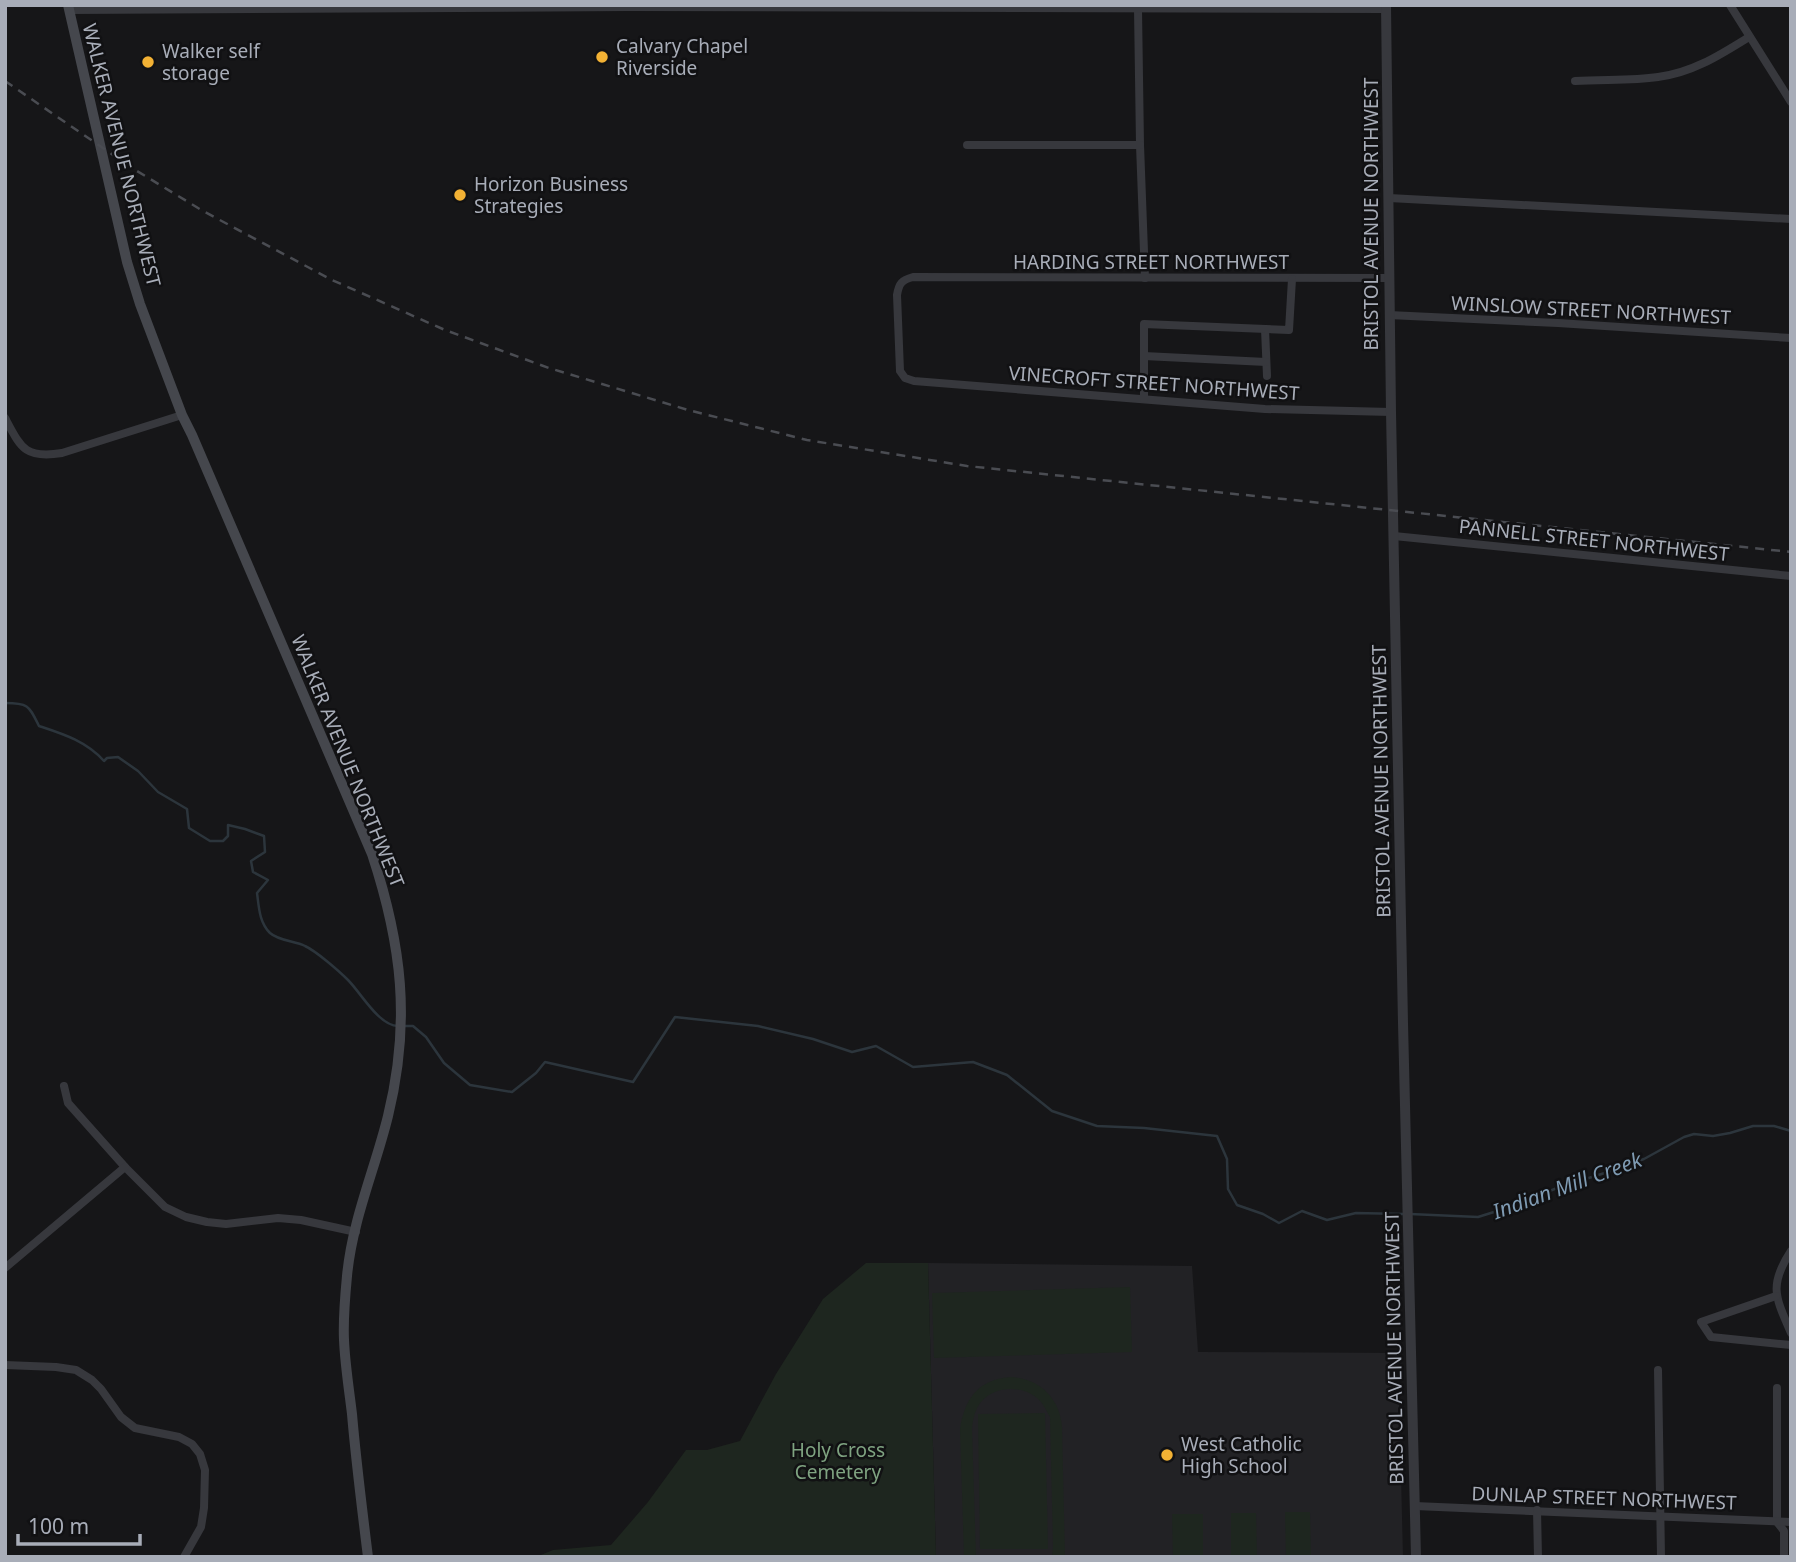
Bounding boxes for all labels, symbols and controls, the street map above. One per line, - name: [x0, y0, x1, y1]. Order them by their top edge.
- street label: WALKER AVENUE NORTHWEST: [77, 21, 167, 290]
- place label: Calvary Chapel Riverside: [616, 33, 748, 81]
- place label: Walker self storage: [162, 38, 261, 86]
- marker: Calvary Chapel Riverside: [594, 49, 610, 65]
- marker: Walker self storage: [140, 54, 156, 70]
- street label: BRISTOL AVENUE NORTHWEST: [1358, 77, 1384, 351]
- place label: Horizon Business Strategies: [474, 171, 628, 219]
- marker: Horizon Business Strategies: [452, 187, 468, 203]
- street label: HARDING STREET NORTHWEST: [1013, 249, 1289, 275]
- street label: WINSLOW STREET NORTHWEST: [1450, 290, 1732, 330]
- street label: VINECROFT STREET NORTHWEST: [1008, 360, 1301, 406]
- street label: PANNELL STREET NORTHWEST: [1458, 513, 1731, 567]
- street label: WALKER AVENUE NORTHWEST: [285, 631, 411, 892]
- street label: BRISTOL AVENUE NORTHWEST: [1366, 644, 1396, 918]
- water label: Indian Mill Creek: [1487, 1144, 1647, 1225]
- street label: BRISTOL AVENUE NORTHWEST: [1379, 1211, 1409, 1485]
- place label: West Catholic High School: [1181, 1431, 1302, 1479]
- park label: Holy Cross Cemetery: [791, 1437, 885, 1485]
- marker: West Catholic High School: [1159, 1447, 1175, 1463]
- street label: DUNLAP STREET NORTHWEST: [1471, 1480, 1737, 1516]
- scale bar: [18, 1502, 140, 1546]
- text: 100 m: [28, 1512, 89, 1540]

